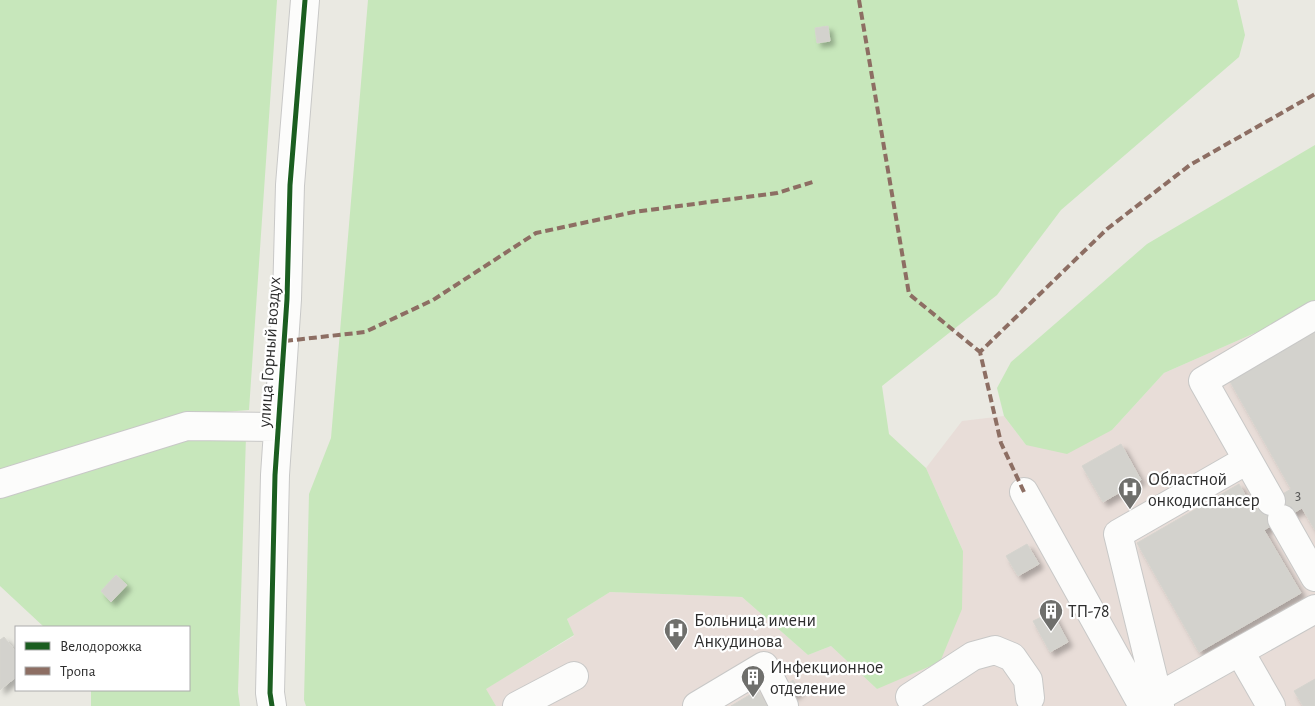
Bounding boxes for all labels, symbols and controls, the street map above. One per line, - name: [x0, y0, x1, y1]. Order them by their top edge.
- street label: улица Горный воздух: [256, 276, 284, 429]
- place label: Областной онкодиспансер: [1148, 470, 1260, 510]
- hospital icon: Областной онкодиспансер: [1117, 476, 1143, 510]
- house number: 3: [1295, 488, 1301, 503]
- building icon: ТП-78: [1038, 598, 1064, 632]
- place label: ТП-78: [1068, 603, 1109, 621]
- place label: Больница имени Анкудинова: [694, 612, 816, 651]
- hospital icon: Больница имени Анкудинова: [663, 617, 689, 651]
- legend: [15, 626, 190, 691]
- text: Велодорожка: [60, 639, 142, 654]
- place label: Инфекционное отделение: [770, 659, 883, 698]
- text: Тропа: [60, 664, 96, 679]
- building icon: Инфекционное отделение: [740, 664, 766, 698]

